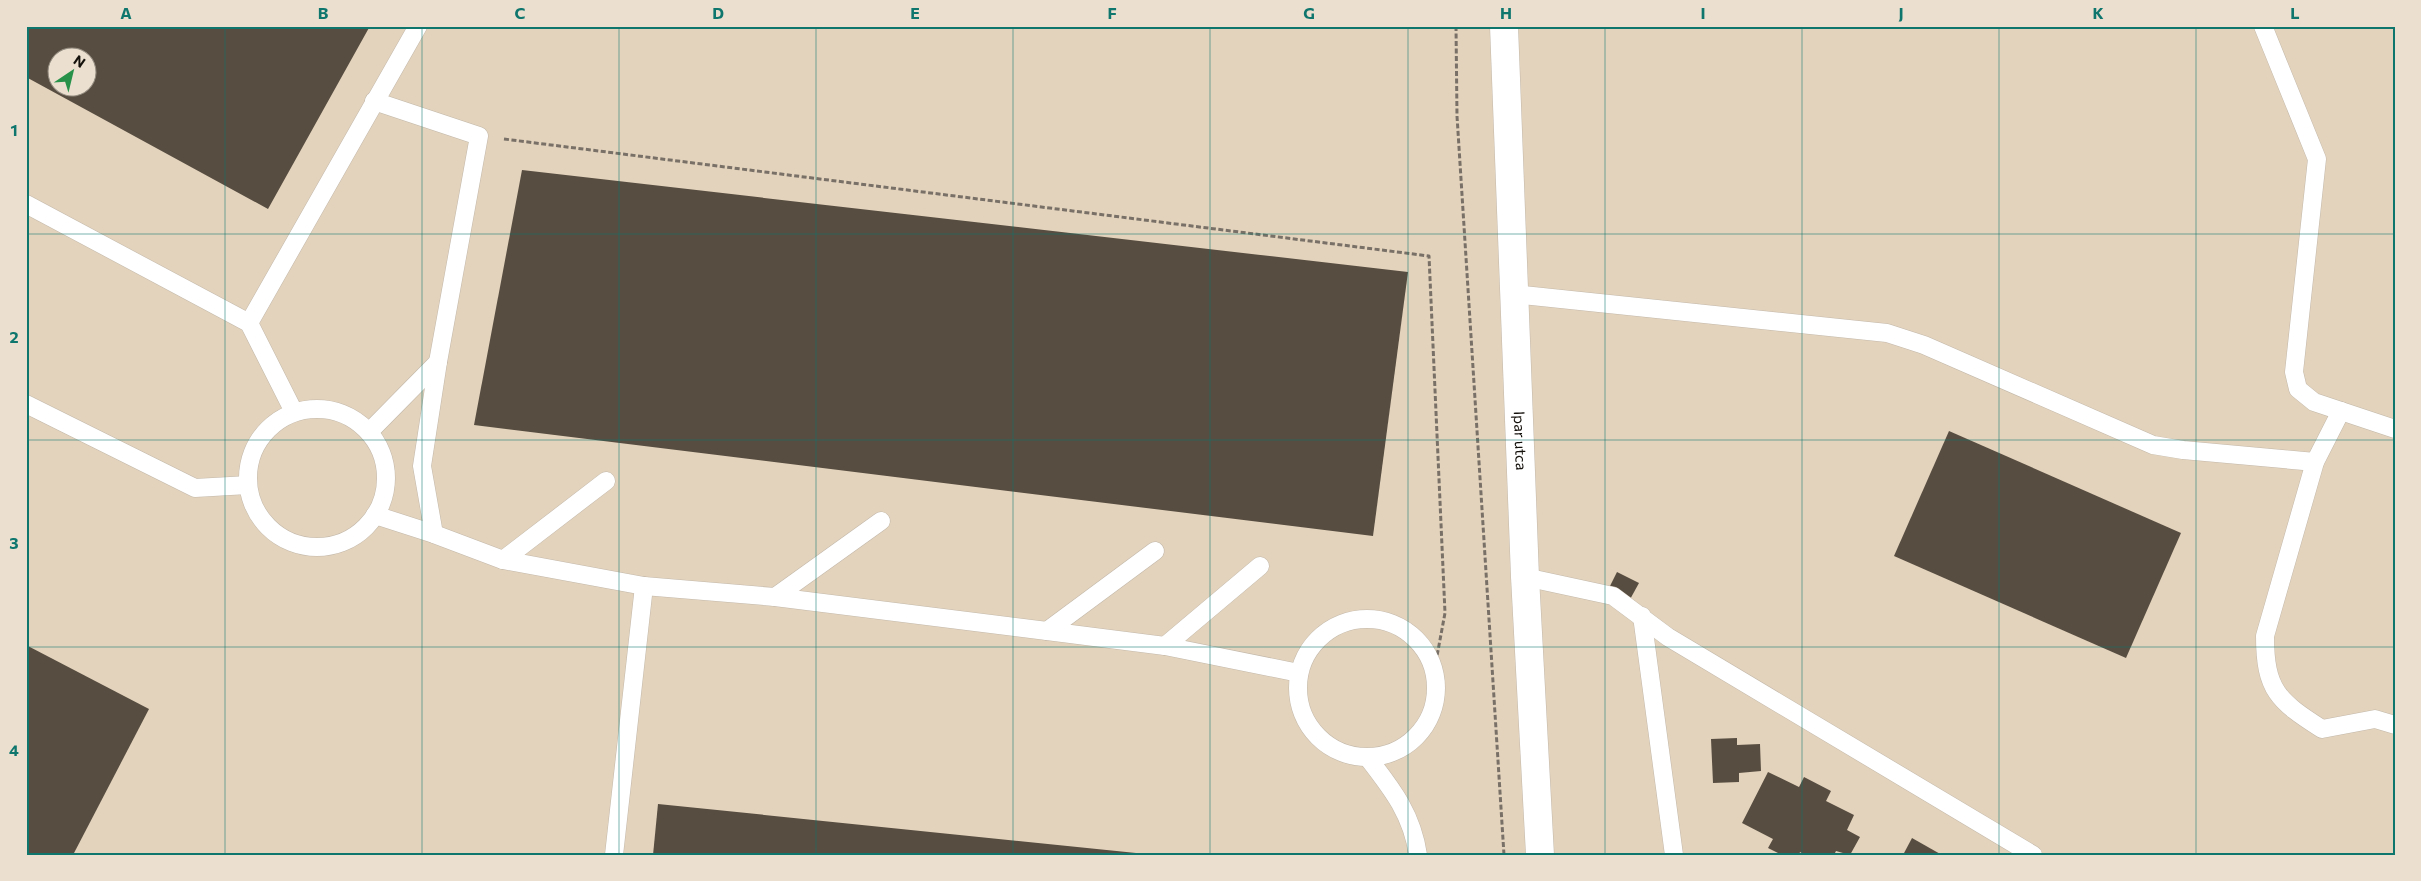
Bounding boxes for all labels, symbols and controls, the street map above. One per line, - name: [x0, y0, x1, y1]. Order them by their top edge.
- text: A: [120, 3, 132, 22]
- text: B: [318, 3, 329, 22]
- text: C: [515, 3, 526, 22]
- text: D: [712, 3, 724, 22]
- text: E: [910, 3, 920, 22]
- text: F: [1107, 3, 1117, 22]
- text: G: [1303, 3, 1315, 22]
- text: H: [1500, 3, 1512, 22]
- text: I: [1700, 3, 1706, 22]
- text: J: [1898, 3, 1904, 22]
- text: K: [2092, 3, 2104, 22]
- text: L: [2290, 3, 2300, 22]
- north arrow: [48, 48, 98, 98]
- text: N: [71, 51, 89, 71]
- text: 1: [10, 120, 18, 139]
- text: 2: [9, 327, 19, 346]
- street label: Ipar utca: [1511, 411, 1531, 471]
- text: 3: [9, 533, 19, 552]
- text: 4: [9, 740, 19, 759]

